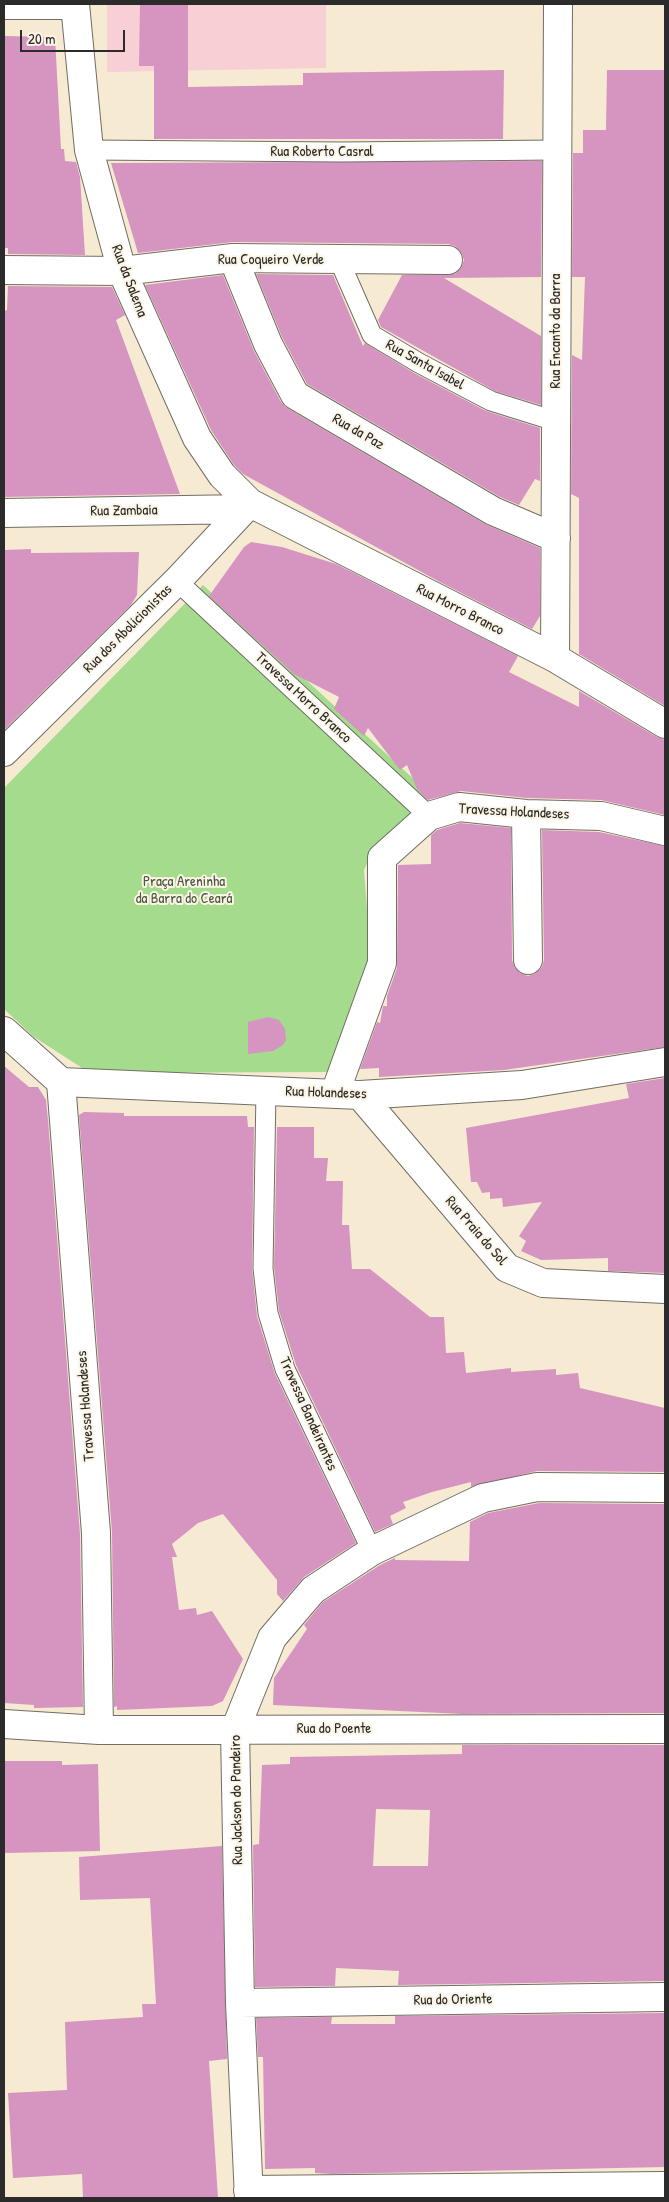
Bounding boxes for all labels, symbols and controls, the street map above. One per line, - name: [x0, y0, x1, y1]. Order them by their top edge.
- scale bar: [22, 20, 128, 52]
- text: 20 m: [28, 28, 55, 49]
- street label: Rua Roberto Casral: [270, 143, 374, 161]
- street label: Rua da Salema: [107, 242, 151, 320]
- street label: Rua Coqueiro Verde: [218, 251, 324, 269]
- street label: Rua Encanto da Barra: [547, 274, 565, 388]
- street label: Rua Santa Isabel: [382, 336, 468, 394]
- street label: Rua da Paz: [329, 410, 387, 454]
- street label: Rua Zambaia: [90, 501, 158, 521]
- street label: Rua Morro Branco: [413, 580, 507, 640]
- street label: Rua dos Abolicionistas: [80, 581, 176, 677]
- street label: Travessa Morro Branco: [251, 649, 355, 747]
- street label: Travessa Holandeses: [458, 800, 570, 824]
- park label: Praça Areninha da Barra do Ceará: [136, 873, 232, 908]
- street label: Rua Holandeses: [285, 1083, 367, 1103]
- street label: Rua Praia do Sol: [441, 1193, 511, 1269]
- street label: Travessa Holandeses: [73, 1350, 99, 1462]
- street label: Travessa Bandeirantes: [275, 1354, 341, 1474]
- street label: Rua do Poente: [297, 1720, 371, 1738]
- street label: Rua Jackson do Pandeiro: [227, 1735, 247, 1865]
- street label: Rua do Oriente: [413, 1990, 493, 2010]

